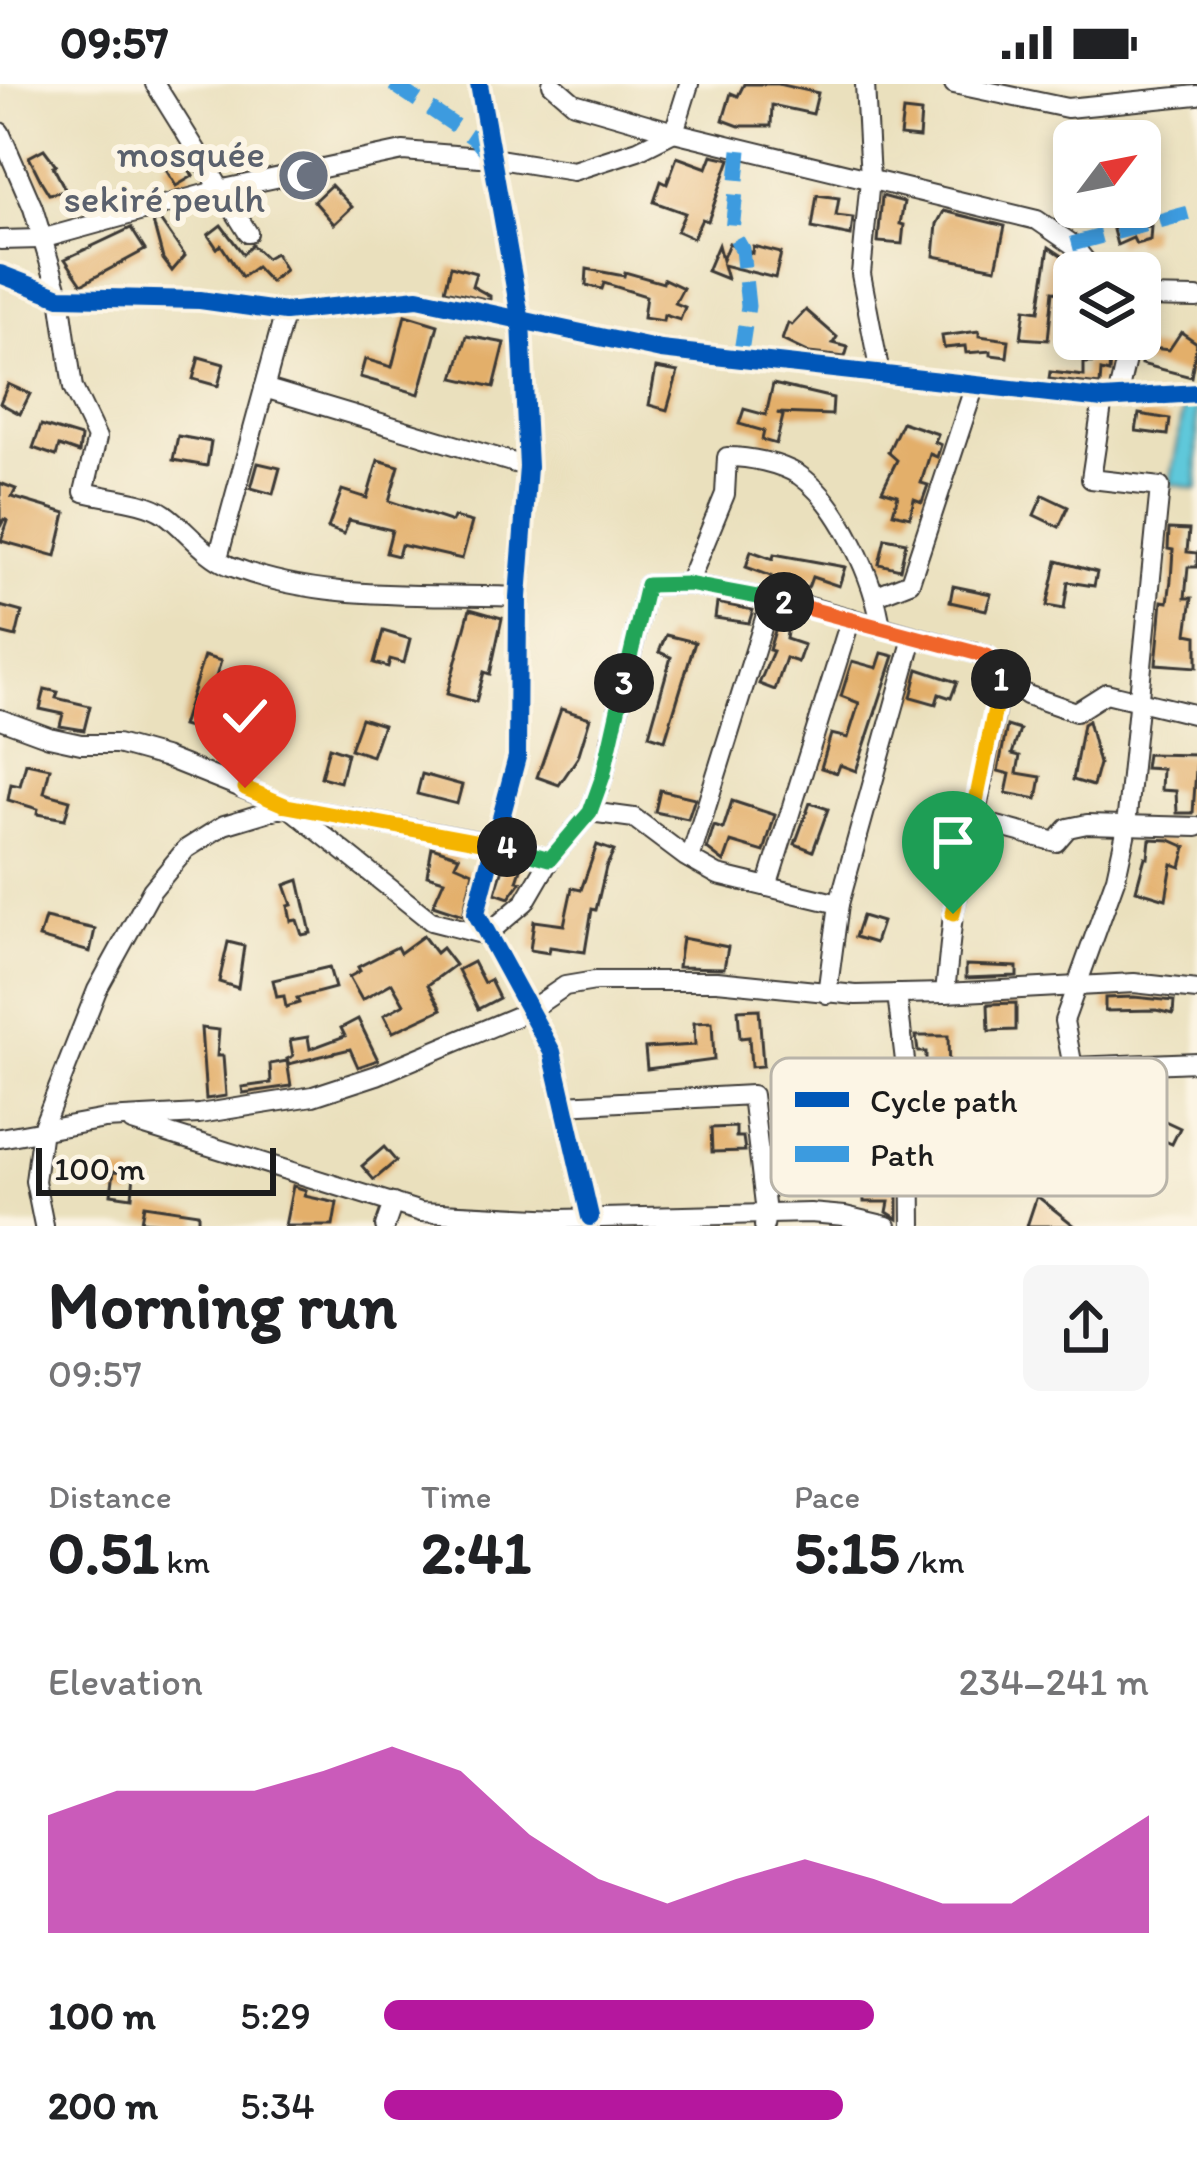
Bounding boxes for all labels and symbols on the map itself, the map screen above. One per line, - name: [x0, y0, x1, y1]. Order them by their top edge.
- north arrow: [1053, 120, 1161, 228]
- place label: mosquée sekiré peulh: [64, 130, 265, 222]
- mosque icon: mosquée sekiré peulh: [276, 147, 332, 203]
- pin: 2: [754, 572, 814, 632]
- pin: 1: [971, 649, 1031, 709]
- pin: 3: [594, 653, 654, 713]
- pin: [194, 665, 296, 788]
- pin: [902, 791, 1004, 914]
- pin: 4: [477, 817, 537, 877]
- legend: [771, 1058, 1167, 1196]
- text: Cycle path: [870, 1081, 1018, 1120]
- text: Path: [870, 1135, 934, 1174]
- scale bar: [36, 1142, 276, 1195]

